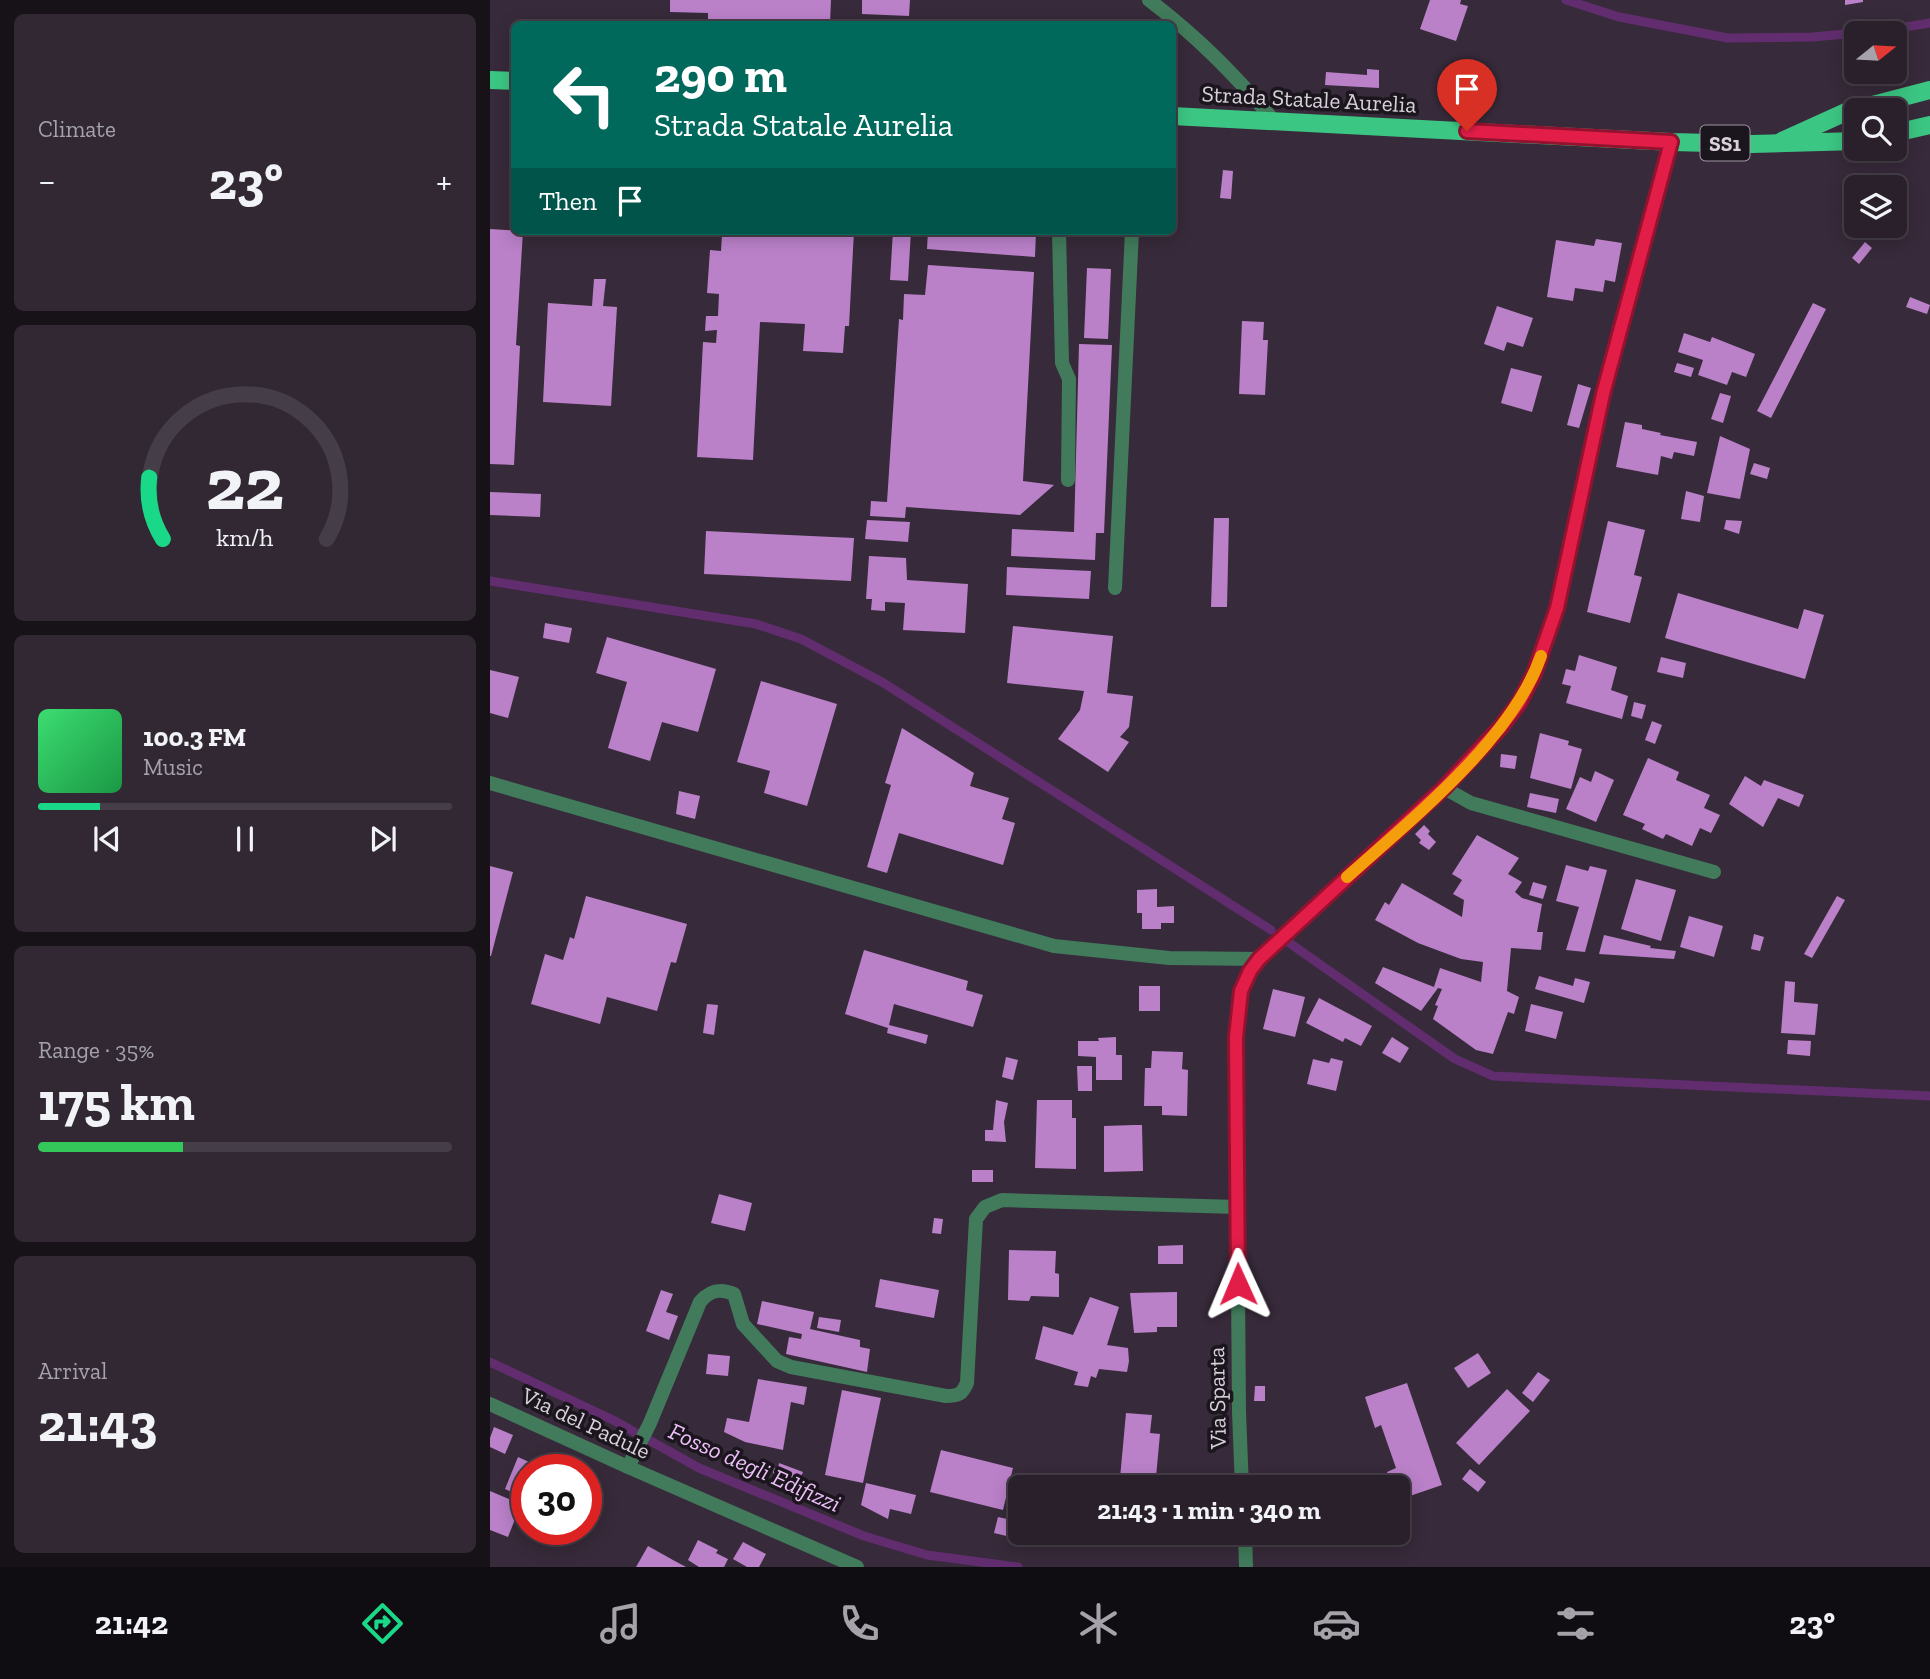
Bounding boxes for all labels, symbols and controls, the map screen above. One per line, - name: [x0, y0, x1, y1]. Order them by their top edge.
- north arrow: [1844, 21, 1908, 84]
- map controls: [1844, 21, 1907, 238]
- text: 290 m: [654, 46, 787, 105]
- icon: left: [539, 49, 630, 140]
- pin: [1437, 59, 1497, 131]
- icon: arrive: [1448, 70, 1486, 108]
- street label: Strada Statale Aurelia: [1201, 79, 1417, 119]
- button: search: [1844, 98, 1907, 161]
- text: Strada Statale Aurelia: [654, 106, 953, 144]
- text: Climate: [38, 115, 116, 143]
- road number: SS1: [1700, 125, 1750, 160]
- text: 23°: [209, 150, 283, 212]
- text: −: [38, 158, 56, 204]
- text: +: [436, 158, 452, 204]
- button: layers: [1844, 175, 1907, 238]
- icon: arrive: [611, 182, 649, 220]
- text: Then: [539, 185, 597, 217]
- text: 22: [206, 440, 284, 528]
- text: km/h: [216, 522, 274, 552]
- text: 100.3 FM: [143, 721, 246, 753]
- text: Music: [143, 753, 203, 781]
- icon: previous: [88, 820, 126, 858]
- icon: pause: [226, 820, 264, 858]
- icon: next: [364, 820, 402, 858]
- text: Range · 35%: [38, 1036, 154, 1064]
- text: 175 km: [38, 1071, 195, 1133]
- position arrow: [1201, 1247, 1275, 1321]
- street label: Via Sparta: [1202, 1346, 1232, 1451]
- text: Arrival: [38, 1357, 107, 1385]
- street label: Via del Padule: [516, 1381, 655, 1465]
- text: 21:43: [38, 1392, 157, 1454]
- water label: Fosso degli Edifizzi: [665, 1416, 845, 1518]
- speed limit sign: 30: [511, 1454, 602, 1545]
- text: 21:43 · 1 min · 340 m: [1097, 1494, 1321, 1526]
- icon: directions: [358, 1599, 407, 1648]
- icon: music: [596, 1599, 645, 1648]
- icon: phone: [835, 1599, 884, 1648]
- icon: climate: [1074, 1599, 1123, 1648]
- icon: car: [1312, 1599, 1361, 1648]
- icon: filters: [1551, 1599, 1600, 1648]
- text: 21:42: [95, 1604, 168, 1642]
- text: 23°: [1789, 1604, 1835, 1642]

